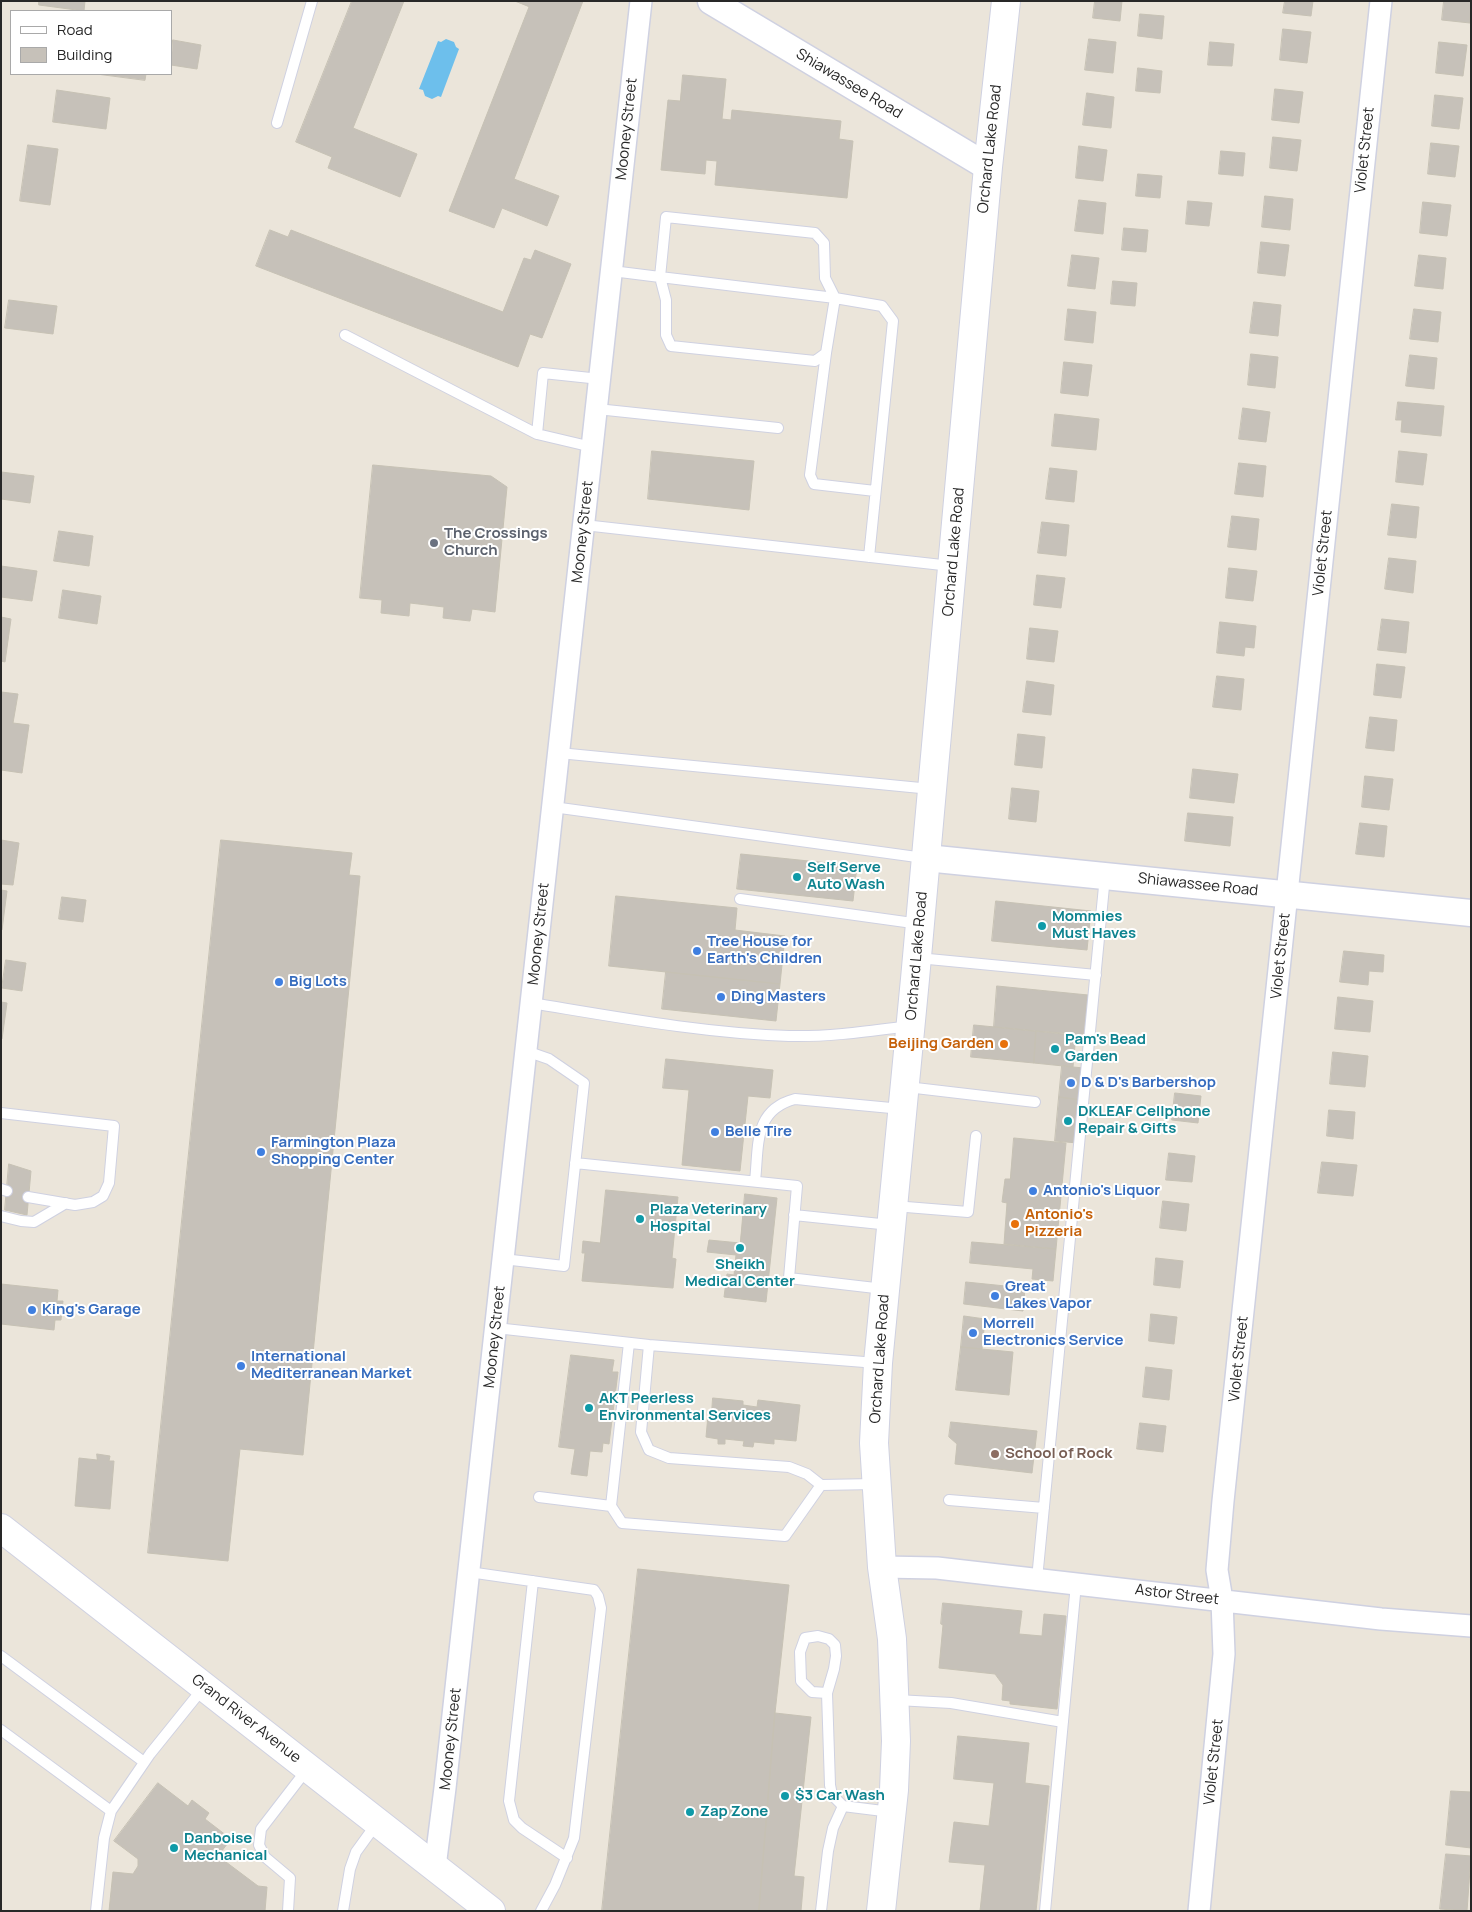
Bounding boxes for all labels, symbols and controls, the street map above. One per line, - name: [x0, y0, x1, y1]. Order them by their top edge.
- legend: [10, 10, 172, 75]
- text: Road: [57, 19, 93, 40]
- text: Building: [57, 44, 112, 65]
- street label: Shiawassee Road: [793, 45, 905, 123]
- street label: Mooney Street: [613, 77, 641, 181]
- street label: Orchard Lake Road: [974, 84, 1006, 214]
- street label: Violet Street: [1352, 106, 1378, 194]
- street label: Mooney Street: [569, 480, 597, 584]
- street label: Orchard Lake Road: [939, 487, 969, 617]
- street label: Violet Street: [1310, 509, 1336, 597]
- place label: The Crossings Church: [444, 525, 548, 560]
- marker: The Crossings Church: [428, 537, 440, 549]
- place label: Self Serve Auto Wash: [807, 859, 885, 894]
- street label: Shiawassee Road: [1137, 870, 1259, 900]
- marker: Self Serve Auto Wash: [791, 871, 803, 883]
- street label: Mooney Street: [525, 882, 553, 986]
- street label: Orchard Lake Road: [902, 891, 932, 1021]
- place label: Mommies Must Haves: [1052, 908, 1136, 943]
- street label: Violet Street: [1268, 912, 1294, 1000]
- marker: Mommies Must Haves: [1036, 920, 1048, 932]
- place label: Tree House for Earth's Children: [707, 933, 822, 968]
- marker: Tree House for Earth's Children: [691, 945, 703, 957]
- place label: Big Lots: [289, 973, 347, 991]
- marker: Big Lots: [273, 976, 285, 988]
- place label: Ding Masters: [731, 988, 826, 1006]
- marker: Ding Masters: [715, 991, 727, 1003]
- place label: Pam's Bead Garden: [1065, 1031, 1146, 1066]
- place label: Beijing Garden: [888, 1035, 994, 1053]
- marker: Beijing Garden: [998, 1038, 1010, 1050]
- marker: Pam's Bead Garden: [1049, 1043, 1061, 1055]
- place label: D & D's Barbershop: [1081, 1074, 1216, 1092]
- marker: D & D's Barbershop: [1065, 1077, 1077, 1089]
- place label: DKLEAF Cellphone Repair & Gifts: [1078, 1103, 1211, 1138]
- marker: DKLEAF Cellphone Repair & Gifts: [1062, 1115, 1074, 1127]
- place label: Belle Tire: [725, 1123, 792, 1141]
- marker: Belle Tire: [709, 1126, 721, 1138]
- place label: Farmington Plaza Shopping Center: [271, 1134, 396, 1169]
- marker: Farmington Plaza Shopping Center: [255, 1146, 267, 1158]
- place label: Antonio's Liquor: [1043, 1182, 1160, 1200]
- marker: Antonio's Liquor: [1027, 1185, 1039, 1197]
- place label: Plaza Veterinary Hospital: [650, 1201, 767, 1236]
- place label: Antonio's Pizzeria: [1025, 1206, 1093, 1241]
- marker: Plaza Veterinary Hospital: [634, 1213, 646, 1225]
- marker: Antonio's Pizzeria: [1009, 1218, 1021, 1230]
- marker: Sheikh Medical Center: [734, 1242, 746, 1254]
- place label: Sheikh Medical Center: [685, 1256, 795, 1291]
- place label: Great Lakes Vapor: [1005, 1278, 1092, 1313]
- street label: Mooney Street: [481, 1285, 509, 1389]
- marker: Great Lakes Vapor: [989, 1290, 1001, 1302]
- street label: Orchard Lake Road: [867, 1294, 893, 1424]
- place label: King's Garage: [42, 1301, 141, 1319]
- marker: King's Garage: [26, 1304, 38, 1316]
- place label: Morrell Electronics Service: [983, 1315, 1123, 1350]
- street label: Violet Street: [1226, 1315, 1252, 1403]
- marker: Morrell Electronics Service: [967, 1327, 979, 1339]
- place label: International Mediterranean Market: [251, 1348, 412, 1383]
- marker: International Mediterranean Market: [235, 1360, 247, 1372]
- place label: AKT Peerless Environmental Services: [599, 1390, 771, 1425]
- marker: AKT Peerless Environmental Services: [583, 1402, 595, 1414]
- place label: School of Rock: [1005, 1445, 1112, 1463]
- marker: School of Rock: [989, 1448, 1001, 1460]
- street label: Astor Street: [1134, 1581, 1220, 1609]
- street label: Grand River Avenue: [188, 1671, 304, 1767]
- street label: Mooney Street: [437, 1687, 465, 1791]
- street label: Violet Street: [1201, 1718, 1227, 1806]
- place label: $3 Car Wash: [795, 1787, 885, 1805]
- marker: $3 Car Wash: [779, 1790, 791, 1802]
- place label: Zap Zone: [700, 1803, 768, 1821]
- marker: Zap Zone: [684, 1806, 696, 1818]
- place label: Danboise Mechanical: [184, 1830, 267, 1865]
- marker: Danboise Mechanical: [168, 1842, 180, 1854]

